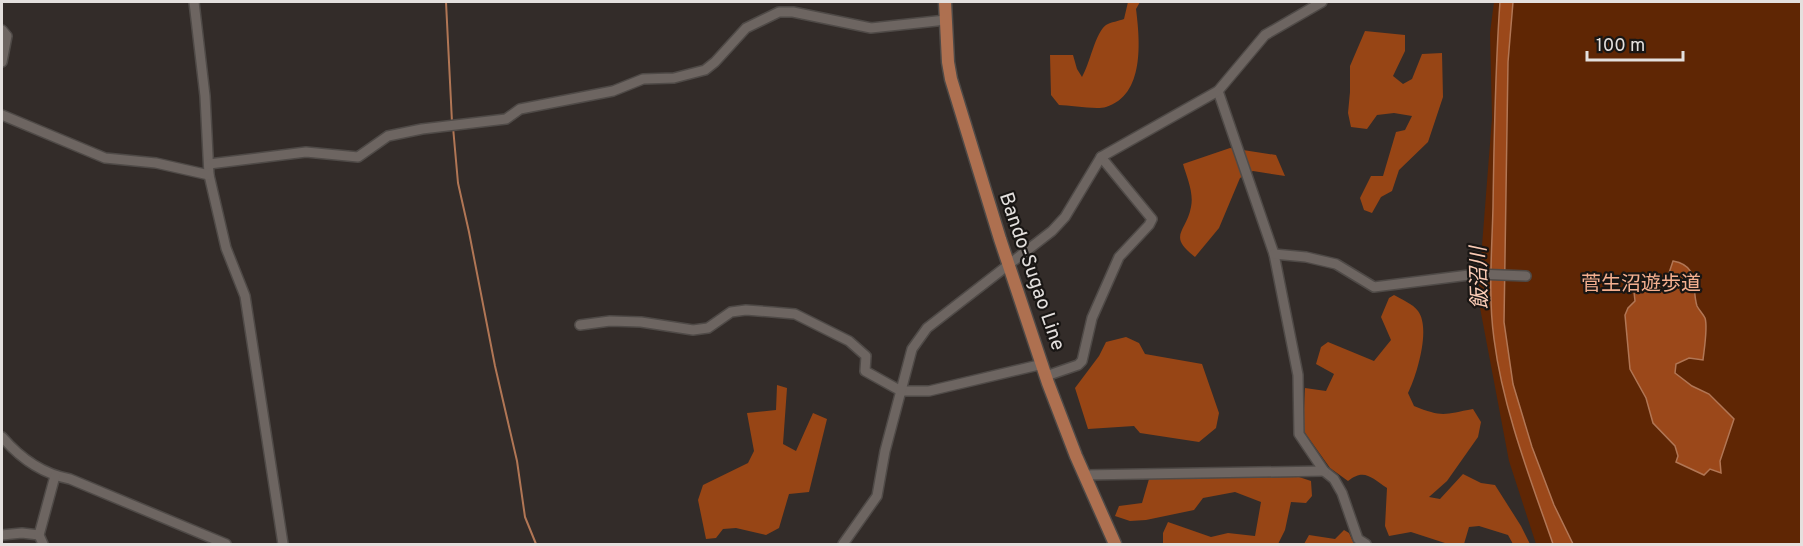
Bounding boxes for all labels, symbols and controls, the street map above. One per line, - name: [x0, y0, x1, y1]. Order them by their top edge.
- scale bar: [1587, 24, 1683, 62]
- text: 100 m: [1596, 35, 1645, 58]
- street label: Bando-Sugao Line: [992, 189, 1070, 354]
- water label: 飯沼川: [1466, 244, 1495, 310]
- park label: 菅生沼遊歩道: [1581, 272, 1701, 298]

